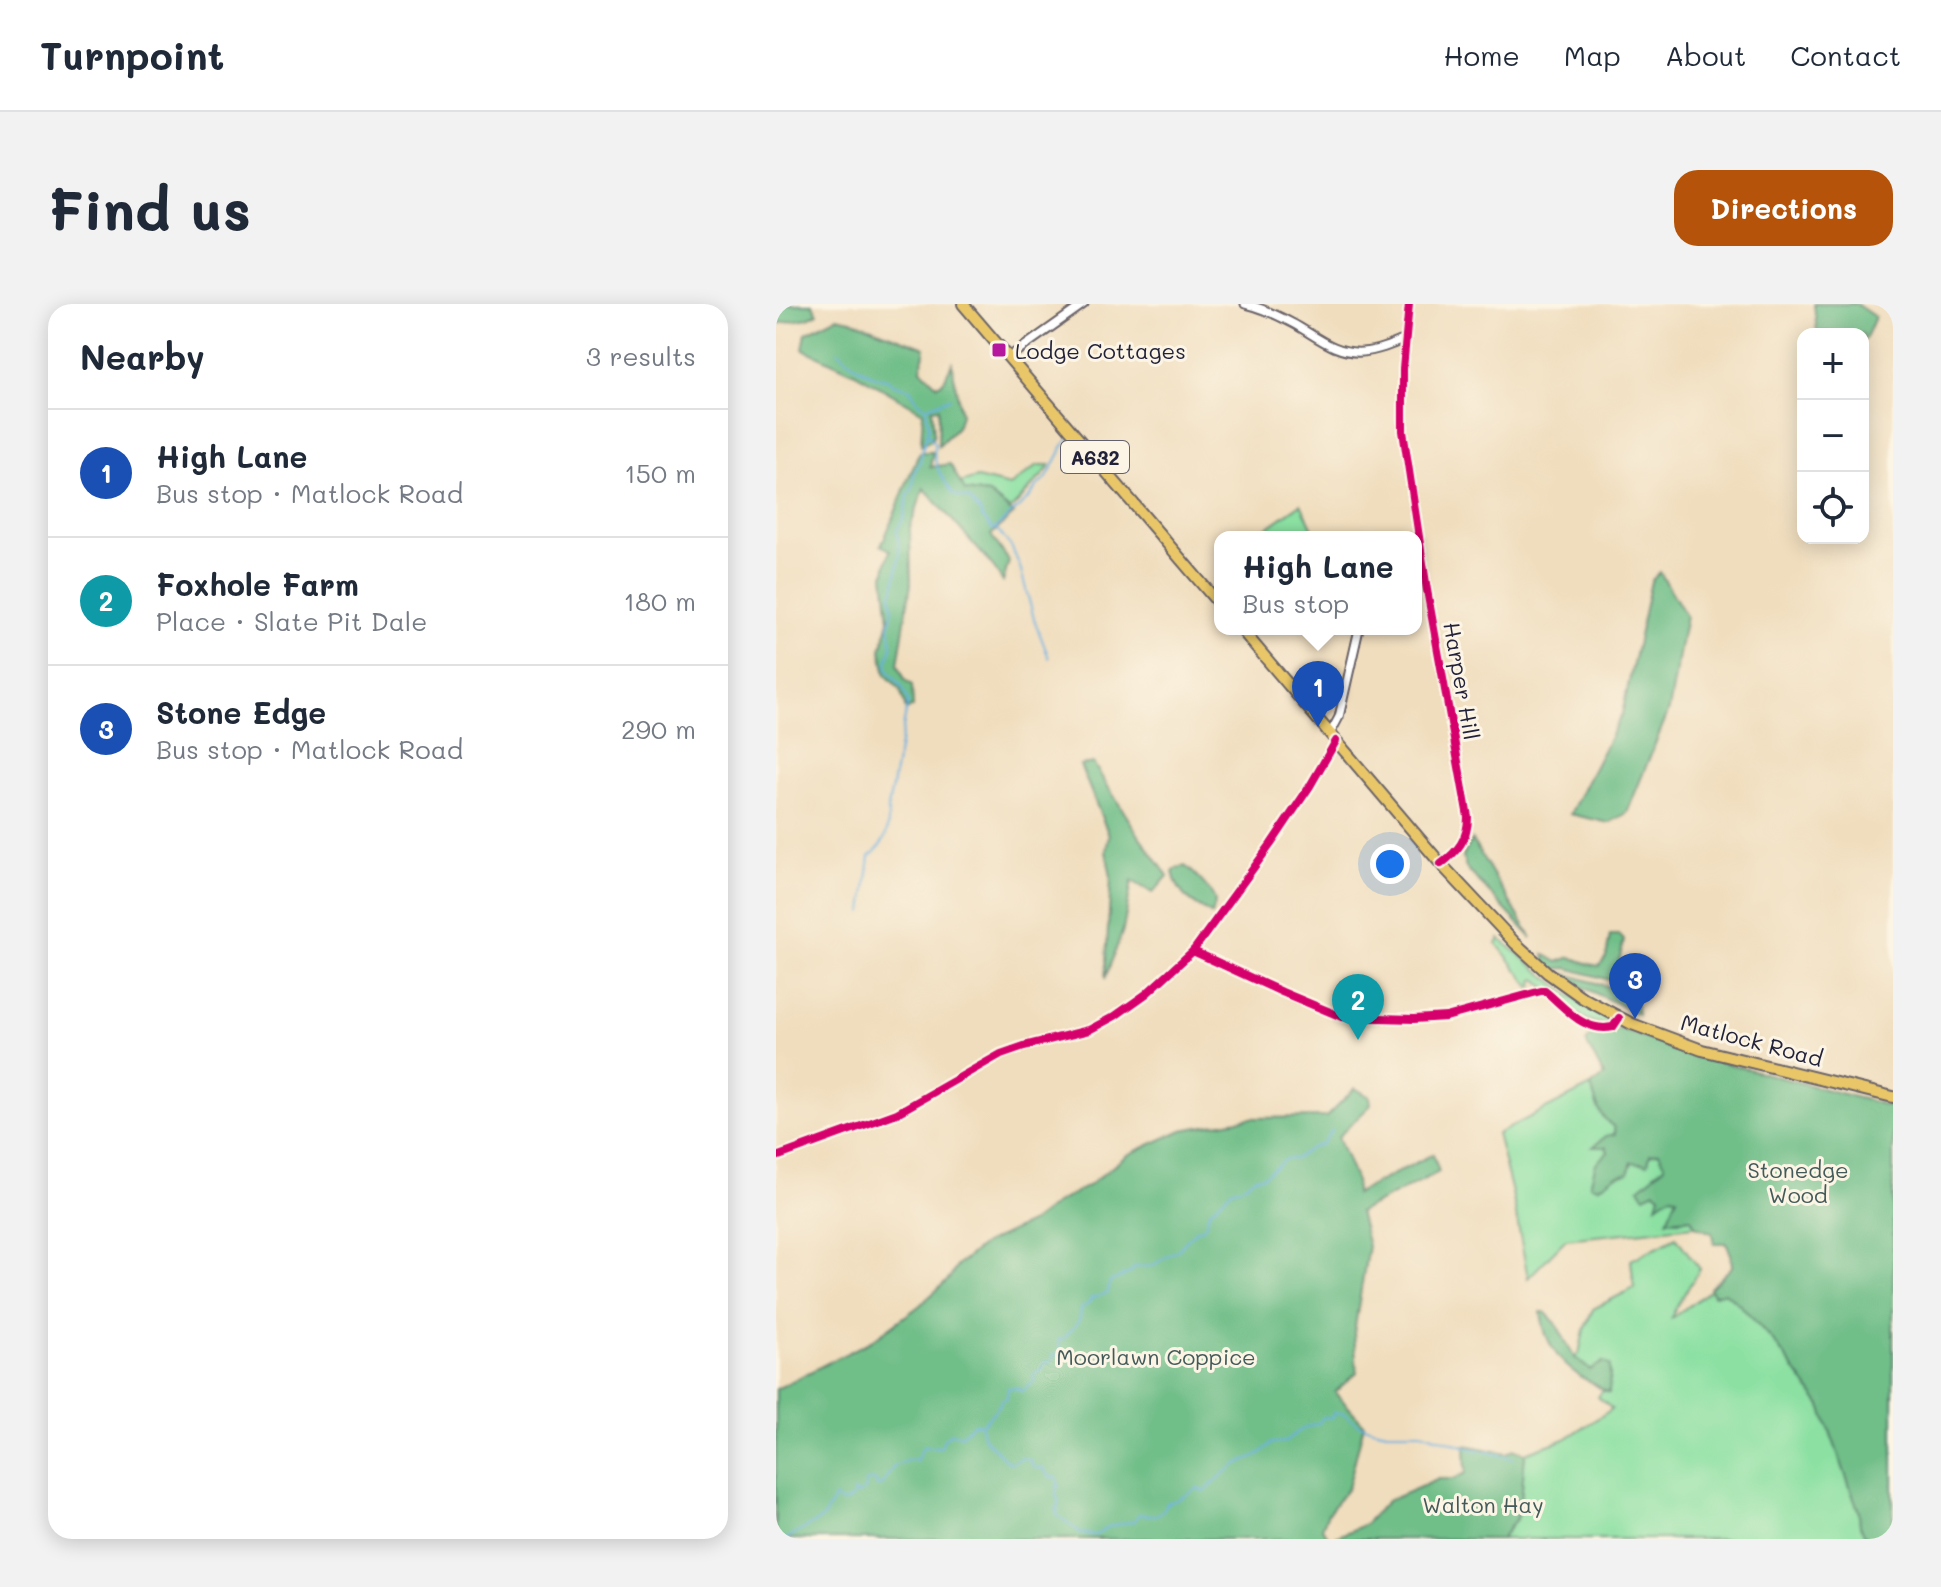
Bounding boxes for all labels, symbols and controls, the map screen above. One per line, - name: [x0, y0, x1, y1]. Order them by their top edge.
- text: Turnpoint: [40, 30, 224, 80]
- text: Home: [1444, 37, 1520, 73]
- text: Map: [1564, 37, 1621, 73]
- text: About: [1665, 37, 1746, 73]
- text: Contact: [1790, 37, 1901, 73]
- button: Directions: [1674, 170, 1893, 246]
- text: Find us: [48, 172, 251, 245]
- map controls: [1797, 328, 1869, 544]
- button: +: [1797, 328, 1869, 400]
- text: Nearby: [80, 334, 205, 379]
- place label: Lodge Cottages: [1015, 336, 1186, 365]
- text: 3 results: [586, 339, 696, 373]
- marker: Lodge Cottages: [990, 341, 1008, 359]
- button: −: [1797, 400, 1869, 472]
- text: High Lane: [156, 436, 307, 476]
- road number: A632: [1061, 441, 1129, 473]
- text: 1: [100, 456, 112, 490]
- text: 150 m: [624, 456, 696, 490]
- button: locate: [1797, 472, 1869, 544]
- text: Bus stop · Matlock Road: [156, 476, 463, 510]
- popup: [1214, 531, 1422, 635]
- text: High Lane: [1242, 546, 1394, 586]
- text: Foxhole Farm: [156, 564, 359, 604]
- text: 2: [99, 584, 113, 618]
- text: 180 m: [624, 584, 696, 618]
- text: Bus stop: [1242, 586, 1349, 620]
- text: Place · Slate Pit Dale: [156, 604, 427, 638]
- street label: Harper Hill: [1437, 620, 1487, 742]
- pin: 1: [1292, 661, 1344, 727]
- text: Stone Edge: [156, 692, 326, 732]
- text: 3: [98, 712, 114, 746]
- text: 290 m: [621, 712, 696, 746]
- text: Bus stop · Matlock Road: [156, 732, 463, 766]
- your location: [1370, 844, 1410, 884]
- pin: 3: [1609, 953, 1661, 1019]
- pin: 2: [1332, 974, 1384, 1040]
- street label: Matlock Road: [1678, 1007, 1826, 1073]
- park label: Stonedge Wood: [1747, 1155, 1849, 1209]
- park label: Moorlawn Coppice: [1056, 1342, 1256, 1371]
- park label: Walton Hay: [1422, 1490, 1544, 1519]

